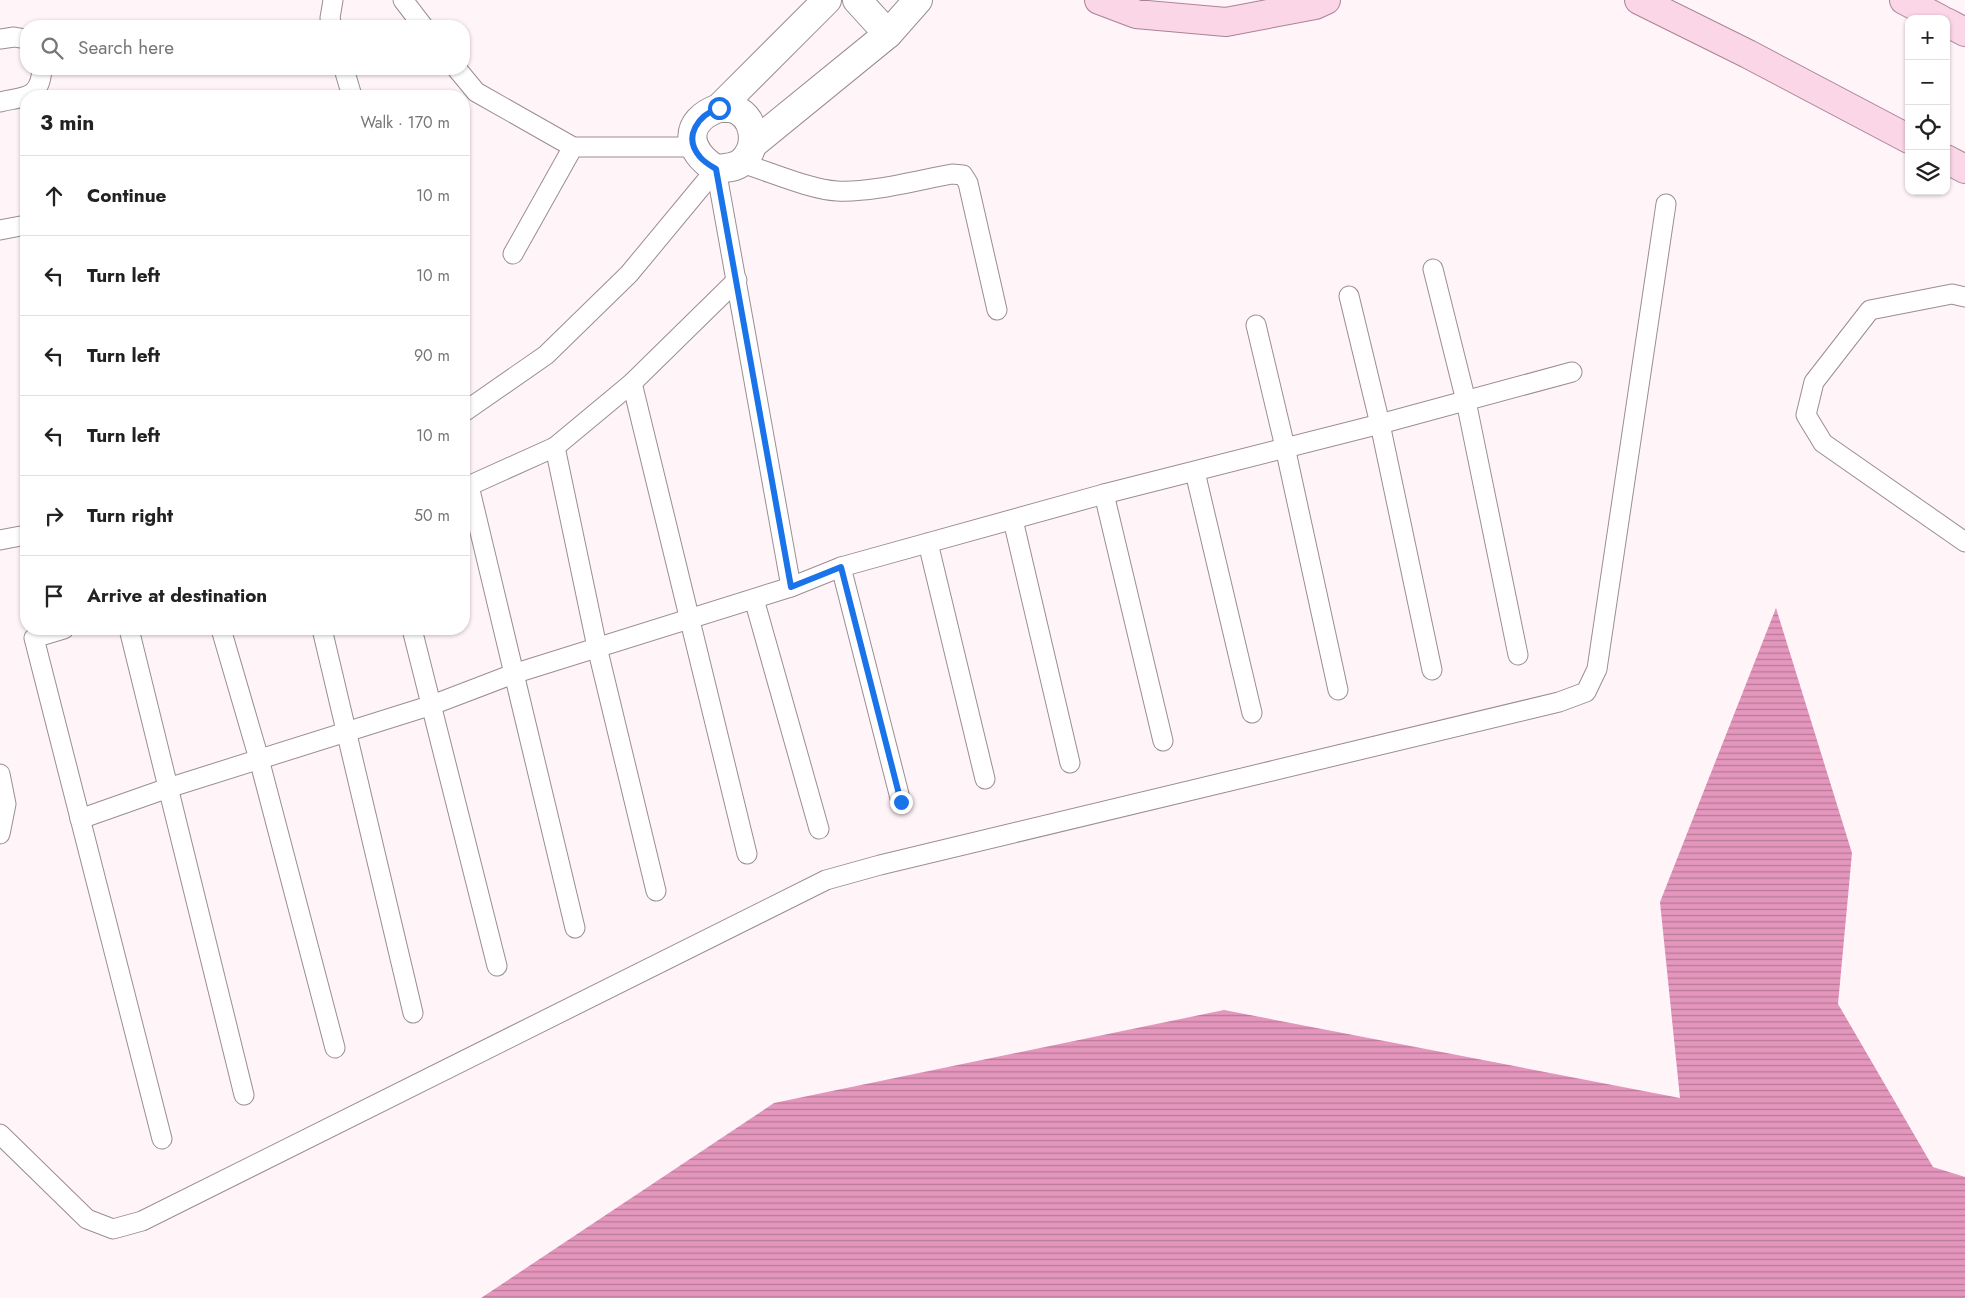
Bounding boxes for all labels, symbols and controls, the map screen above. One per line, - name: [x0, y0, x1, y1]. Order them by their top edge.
- map controls: [1905, 15, 1950, 195]
- button: +: [1905, 15, 1950, 60]
- search box: [20, 20, 470, 75]
- icon: search: [38, 34, 66, 62]
- text: Search here: [78, 34, 174, 61]
- button: −: [1905, 60, 1950, 105]
- route start: [708, 97, 731, 120]
- button: locate: [1905, 105, 1950, 150]
- text: 3 min: [40, 108, 94, 138]
- text: Walk · 170 m: [360, 111, 450, 134]
- button: layers: [1905, 150, 1950, 195]
- icon: ahead: [40, 182, 68, 210]
- text: Continue: [87, 182, 166, 209]
- text: 10 m: [416, 184, 450, 207]
- icon: left: [40, 262, 68, 290]
- text: Turn left: [87, 262, 160, 289]
- text: 10 m: [416, 264, 450, 287]
- icon: left: [40, 342, 68, 370]
- text: Turn left: [87, 342, 160, 369]
- text: 90 m: [414, 344, 450, 367]
- icon: left: [40, 422, 68, 450]
- text: Turn left: [87, 422, 160, 449]
- text: 10 m: [416, 424, 450, 447]
- icon: right: [40, 502, 68, 530]
- text: Turn right: [87, 502, 173, 529]
- text: 50 m: [414, 504, 450, 527]
- icon: arrive: [40, 582, 68, 610]
- text: Arrive at destination: [87, 582, 267, 609]
- route end: [890, 791, 913, 814]

